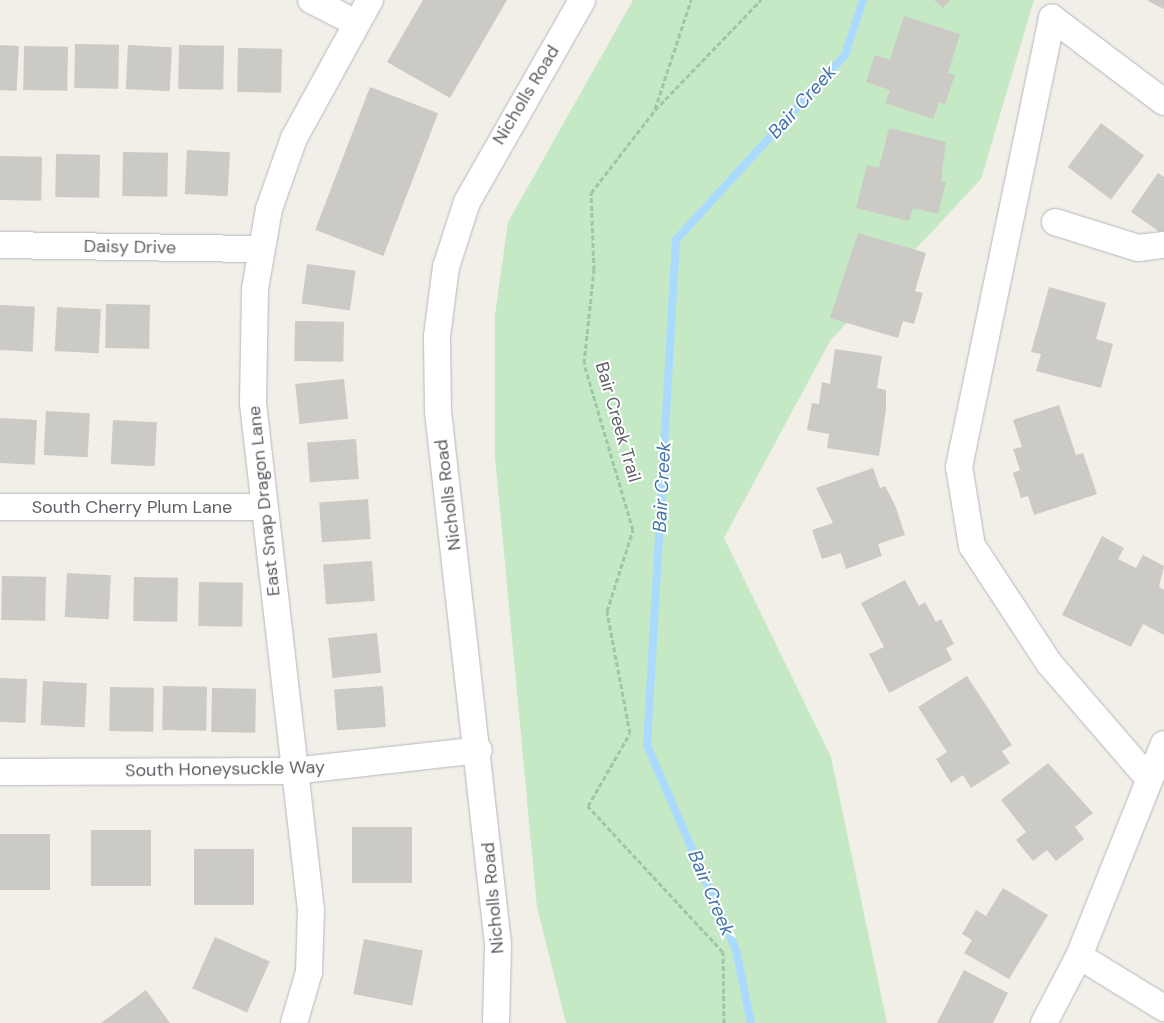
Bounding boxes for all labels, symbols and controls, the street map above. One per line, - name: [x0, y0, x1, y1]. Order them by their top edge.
- street label: Nicholls Road: [488, 42, 564, 148]
- water label: Bair Creek: [763, 61, 841, 143]
- street label: Daisy Drive: [84, 235, 176, 259]
- street label: Bair Creek Trail: [591, 360, 645, 484]
- street label: East Snap Dragon Lane: [243, 405, 285, 597]
- street label: Nicholls Road: [430, 438, 466, 552]
- water label: Bair Creek: [648, 441, 676, 533]
- street label: South Cherry Plum Lane: [32, 496, 232, 518]
- street label: South Honeysuckle Way: [125, 756, 325, 782]
- street label: Nicholls Road: [477, 841, 509, 955]
- water label: Bair Creek: [683, 847, 739, 939]

